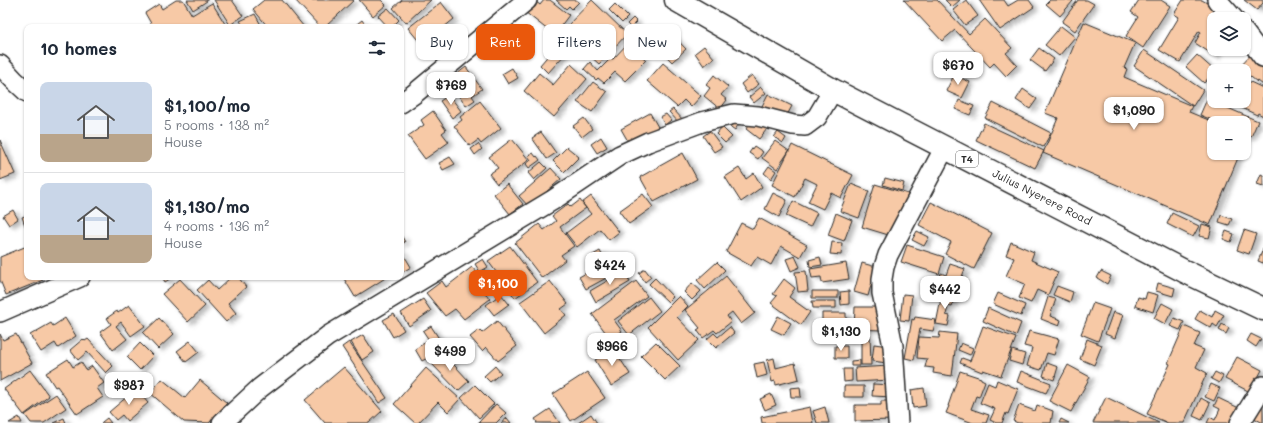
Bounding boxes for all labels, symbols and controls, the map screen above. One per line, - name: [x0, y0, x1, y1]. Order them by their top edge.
- map controls: [1207, 12, 1251, 160]
- button: layers: [1207, 12, 1251, 56]
- chip: Buy: [416, 24, 468, 60]
- chip: Rent: [476, 24, 535, 60]
- chip: Filters: [543, 24, 616, 60]
- chip: New: [624, 24, 681, 60]
- text: 10 homes: [40, 37, 117, 59]
- icon: filters: [366, 37, 388, 59]
- pin: $670: [934, 52, 982, 86]
- text: $670: [942, 56, 974, 73]
- button: +: [1207, 64, 1251, 108]
- pin: $769: [427, 72, 475, 106]
- text: $769: [436, 76, 466, 93]
- text: $1,100/mo: [164, 94, 250, 116]
- pin: $1,090: [1101, 97, 1167, 131]
- icon: home: [72, 98, 120, 146]
- text: $1,090: [1113, 101, 1155, 118]
- text: 5 rooms · 138 m²: [164, 116, 269, 133]
- button: −: [1207, 116, 1251, 160]
- text: House: [164, 133, 202, 150]
- road number: T4: [956, 151, 978, 167]
- street label: Julius Nyerere Road: [990, 165, 1094, 228]
- text: $1,130/mo: [164, 195, 250, 217]
- icon: home: [72, 199, 120, 247]
- text: 4 rooms · 136 m²: [164, 217, 269, 234]
- text: House: [164, 234, 202, 251]
- pin: $424: [586, 252, 634, 286]
- text: $424: [594, 256, 626, 273]
- pin: $1,100: [465, 270, 531, 304]
- text: $1,100: [478, 274, 518, 291]
- pin: $442: [921, 276, 969, 310]
- text: $442: [929, 280, 961, 297]
- pin: $1,130: [808, 318, 874, 352]
- text: $1,130: [821, 322, 861, 339]
- pin: $966: [588, 333, 636, 367]
- text: $966: [596, 337, 628, 354]
- pin: $499: [426, 338, 474, 372]
- text: $499: [434, 342, 466, 359]
- pin: $987: [105, 372, 153, 406]
- text: $987: [113, 376, 145, 393]

